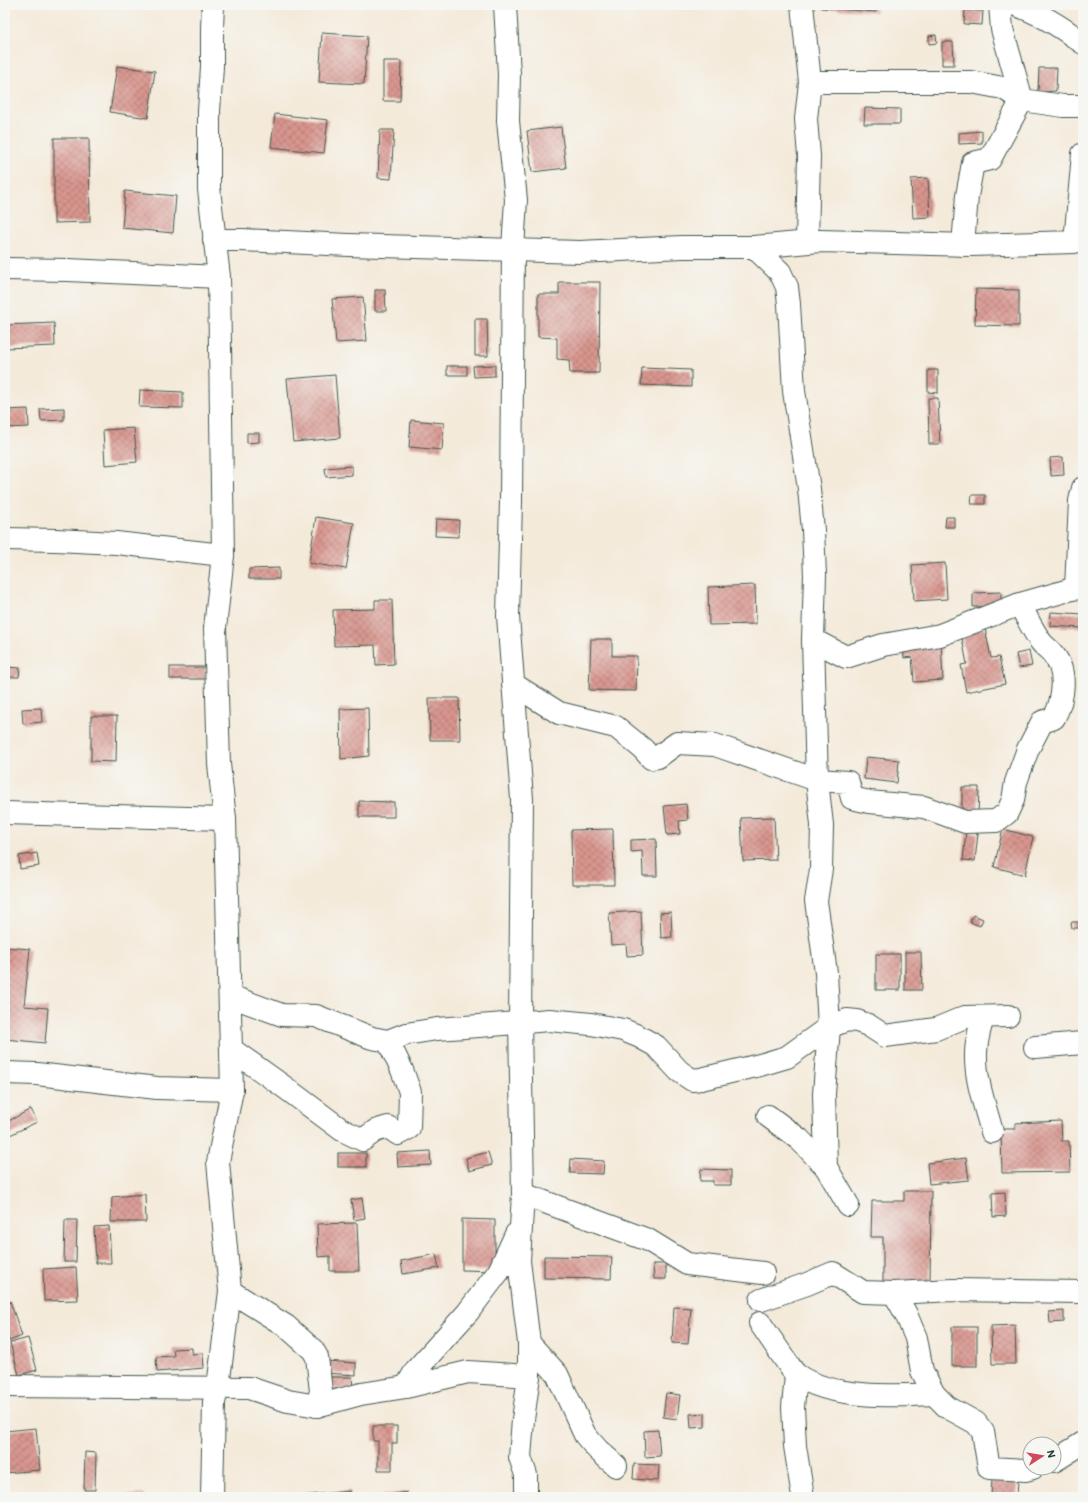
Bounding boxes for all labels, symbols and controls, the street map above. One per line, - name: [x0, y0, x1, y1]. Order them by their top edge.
- north arrow: [1022, 1436, 1062, 1476]
- text: N: [1044, 1449, 1058, 1459]

